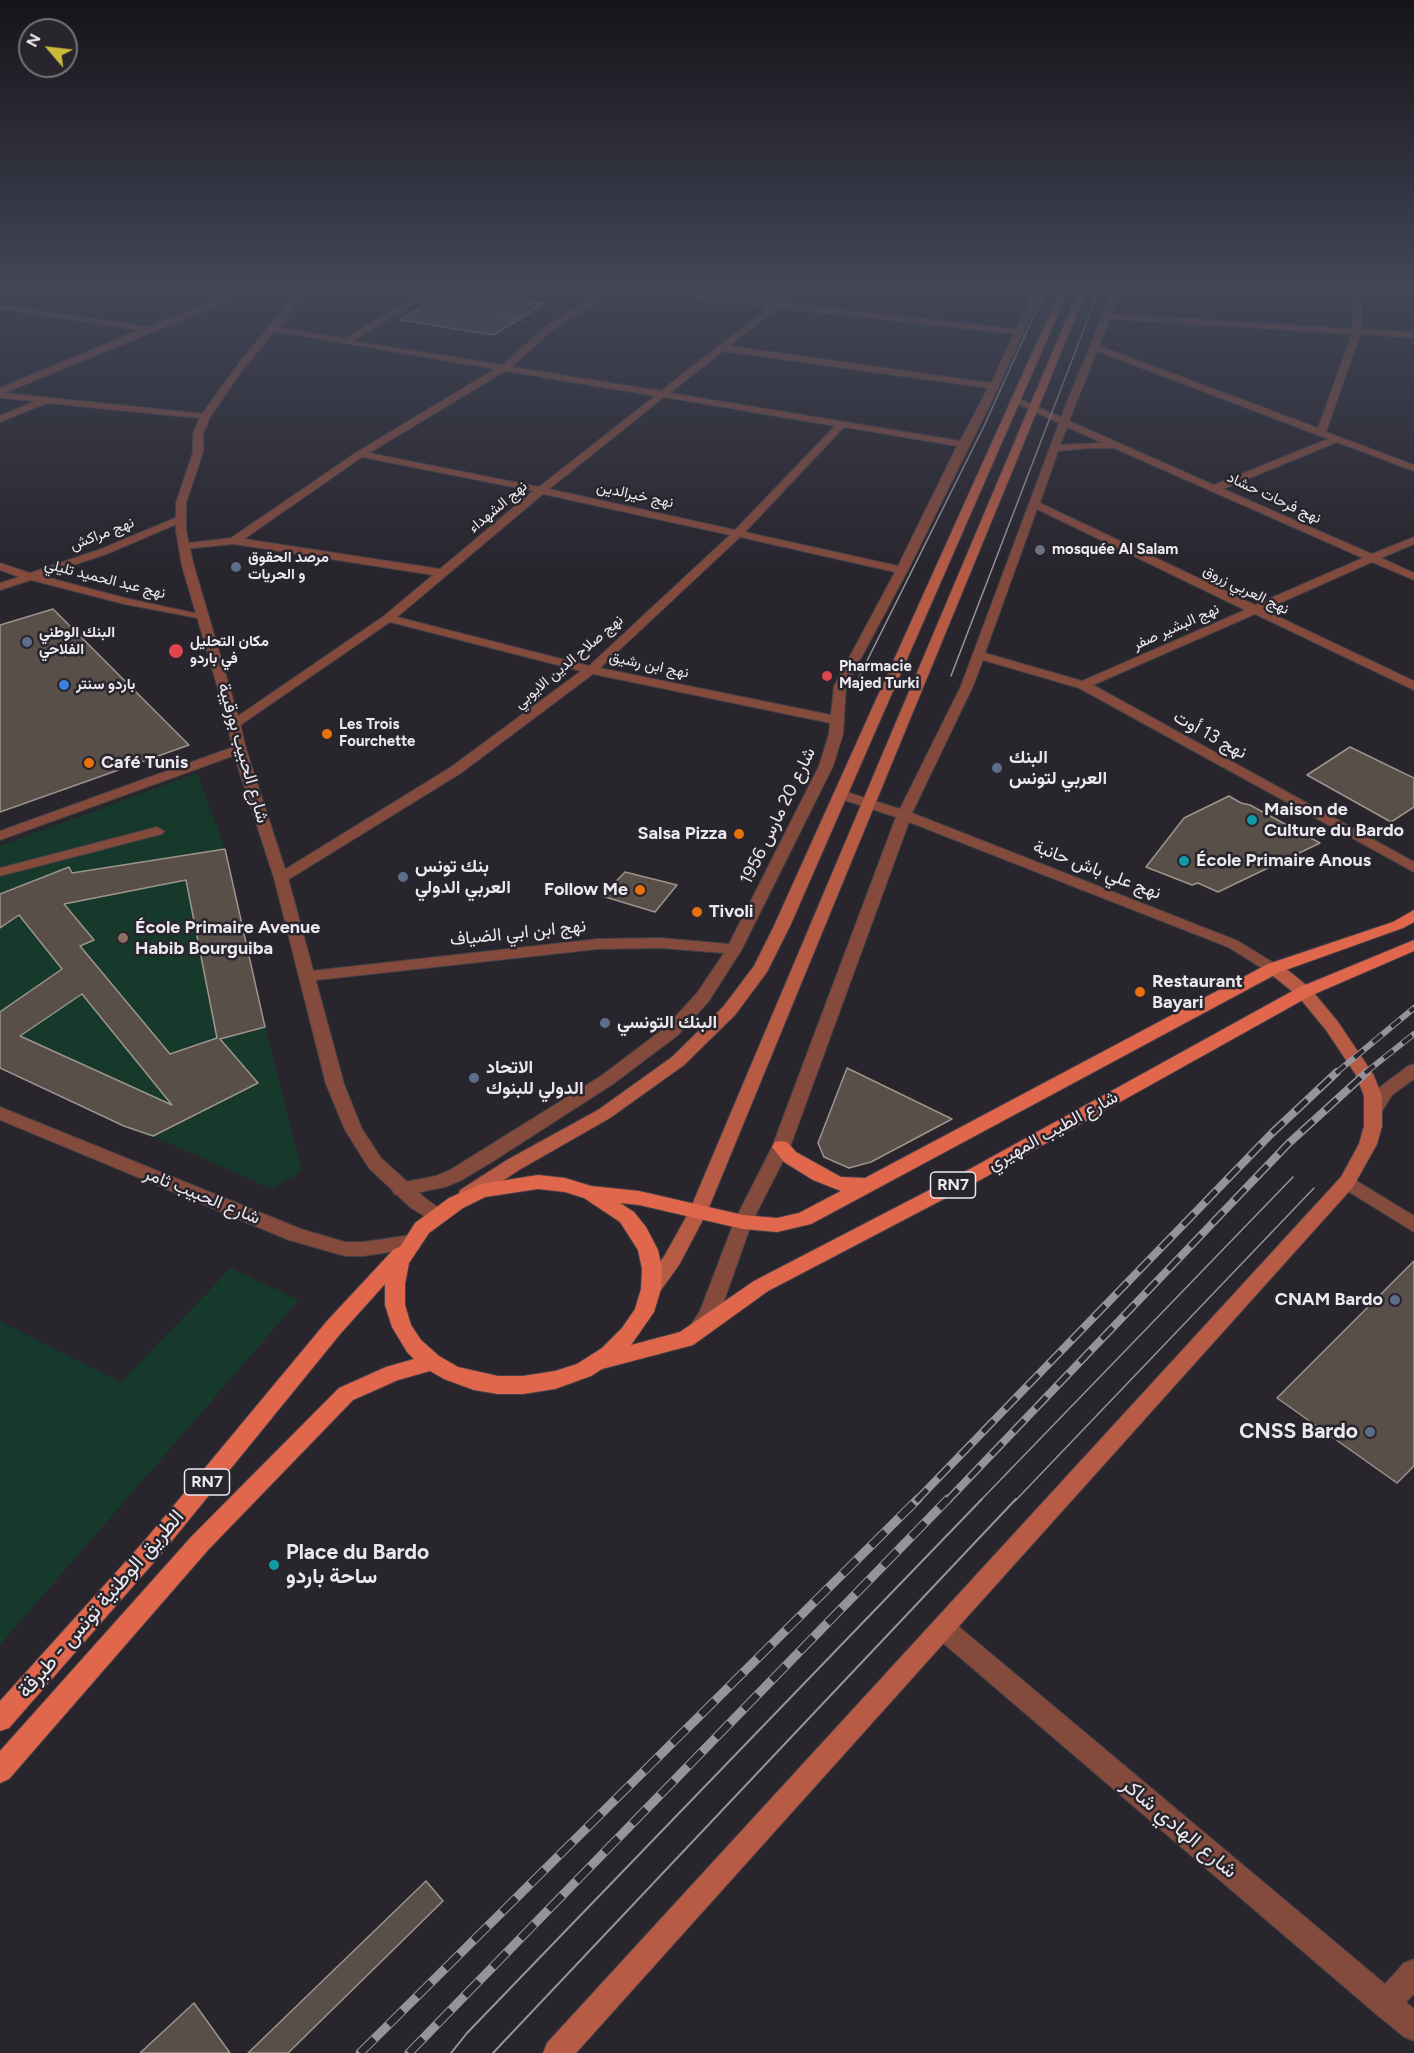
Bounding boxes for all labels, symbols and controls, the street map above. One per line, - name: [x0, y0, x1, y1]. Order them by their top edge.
- north arrow: [18, 18, 78, 78]
- text: N: [22, 30, 45, 50]
- street label: نهج فرحات حشاد: [1224, 468, 1324, 528]
- street label: نهج الشهداء: [465, 477, 531, 537]
- street label: نهج خيرالدين: [595, 478, 675, 512]
- street label: نهج مراكش: [67, 514, 137, 554]
- place label: mosquée Al Salam: [1052, 541, 1178, 559]
- marker: mosquée Al Salam: [1033, 543, 1047, 557]
- place label: مرصد الحقوق و الحريات: [248, 549, 329, 584]
- street label: نهج عبد الحميد تليلي: [43, 555, 167, 603]
- marker: مرصد الحقوق و الحريات: [229, 560, 243, 574]
- street label: نهج العربي زروق: [1200, 561, 1292, 619]
- street label: نهج البشير صفر: [1130, 600, 1222, 654]
- street label: نهج صلاح الدين الايوبي: [511, 611, 627, 713]
- place label: البنك الوطني الفلاحي: [39, 624, 115, 659]
- place label: مكان التحليل في باردو: [190, 633, 269, 668]
- marker: البنك الوطني الفلاحي: [20, 635, 34, 649]
- marker: مكان التحليل في باردو: [167, 642, 185, 660]
- street label: نهج ابن رشيق: [608, 648, 690, 682]
- place label: Pharmacie Majed Turki: [839, 658, 919, 693]
- marker: Pharmacie Majed Turki: [820, 669, 834, 683]
- place label: باردو سنتر: [76, 676, 135, 694]
- marker: باردو سنتر: [57, 678, 71, 692]
- street label: شارع الحبيب بورقيبة: [213, 680, 273, 826]
- street label: نهج 13 أوت: [1170, 706, 1250, 764]
- place label: Les Trois Fourchette: [339, 716, 415, 751]
- marker: Les Trois Fourchette: [320, 727, 334, 741]
- street label: شارع 20 مارس 1956: [735, 744, 821, 888]
- place label: البنك العربي لتونس: [1009, 747, 1107, 789]
- place label: Café Tunis: [101, 752, 188, 774]
- marker: Café Tunis: [82, 756, 96, 770]
- marker: البنك العربي لتونس: [990, 761, 1004, 775]
- place label: Maison de Culture du Bardo: [1264, 799, 1404, 842]
- marker: Maison de Culture du Bardo: [1245, 813, 1259, 827]
- place label: Salsa Pizza: [637, 823, 727, 845]
- marker: Salsa Pizza: [732, 827, 746, 841]
- street label: نهج علي باش حانبة: [1030, 836, 1164, 904]
- place label: École Primaire Anous: [1196, 850, 1371, 872]
- marker: École Primaire Anous: [1177, 854, 1191, 868]
- place label: بنك تونس العربي الدولي: [415, 856, 511, 898]
- marker: بنك تونس العربي الدولي: [396, 870, 410, 884]
- place label: Follow Me: [544, 879, 628, 901]
- marker: Follow Me: [633, 883, 647, 897]
- place label: Tivoli: [709, 901, 754, 923]
- marker: Tivoli: [690, 905, 704, 919]
- street label: نهج ابن ابي الضياف: [449, 915, 587, 951]
- place label: École Primaire Avenue Habib Bourguiba: [135, 917, 320, 960]
- marker: École Primaire Avenue Habib Bourguiba: [116, 931, 130, 945]
- place label: Restaurant Bayari: [1152, 971, 1243, 1014]
- marker: Restaurant Bayari: [1133, 985, 1147, 999]
- place label: البنك التونسي: [617, 1012, 717, 1034]
- marker: البنك التونسي: [598, 1016, 612, 1030]
- place label: الاتحاد الدولي للبنوك: [486, 1057, 584, 1100]
- marker: الاتحاد الدولي للبنوك: [467, 1071, 481, 1085]
- street label: شارع الطيب المهيري: [984, 1086, 1122, 1176]
- street label: شارع الحبيب ثامر: [141, 1163, 263, 1229]
- road number: RN7: [930, 1172, 976, 1198]
- place label: CNAM Bardo: [1275, 1289, 1383, 1311]
- marker: CNAM Bardo: [1388, 1293, 1402, 1307]
- place label: CNSS Bardo: [1239, 1419, 1358, 1445]
- marker: CNSS Bardo: [1363, 1425, 1377, 1439]
- road number: RN7: [184, 1469, 230, 1495]
- street label: الطريق الوطنية تونس - طبرقة: [12, 1505, 190, 1703]
- place label: Place du Bardo ساحة باردو: [286, 1540, 429, 1590]
- marker: Place du Bardo ساحة باردو: [267, 1558, 281, 1572]
- street label: شارع الهادي شاكر: [1116, 1772, 1242, 1884]

